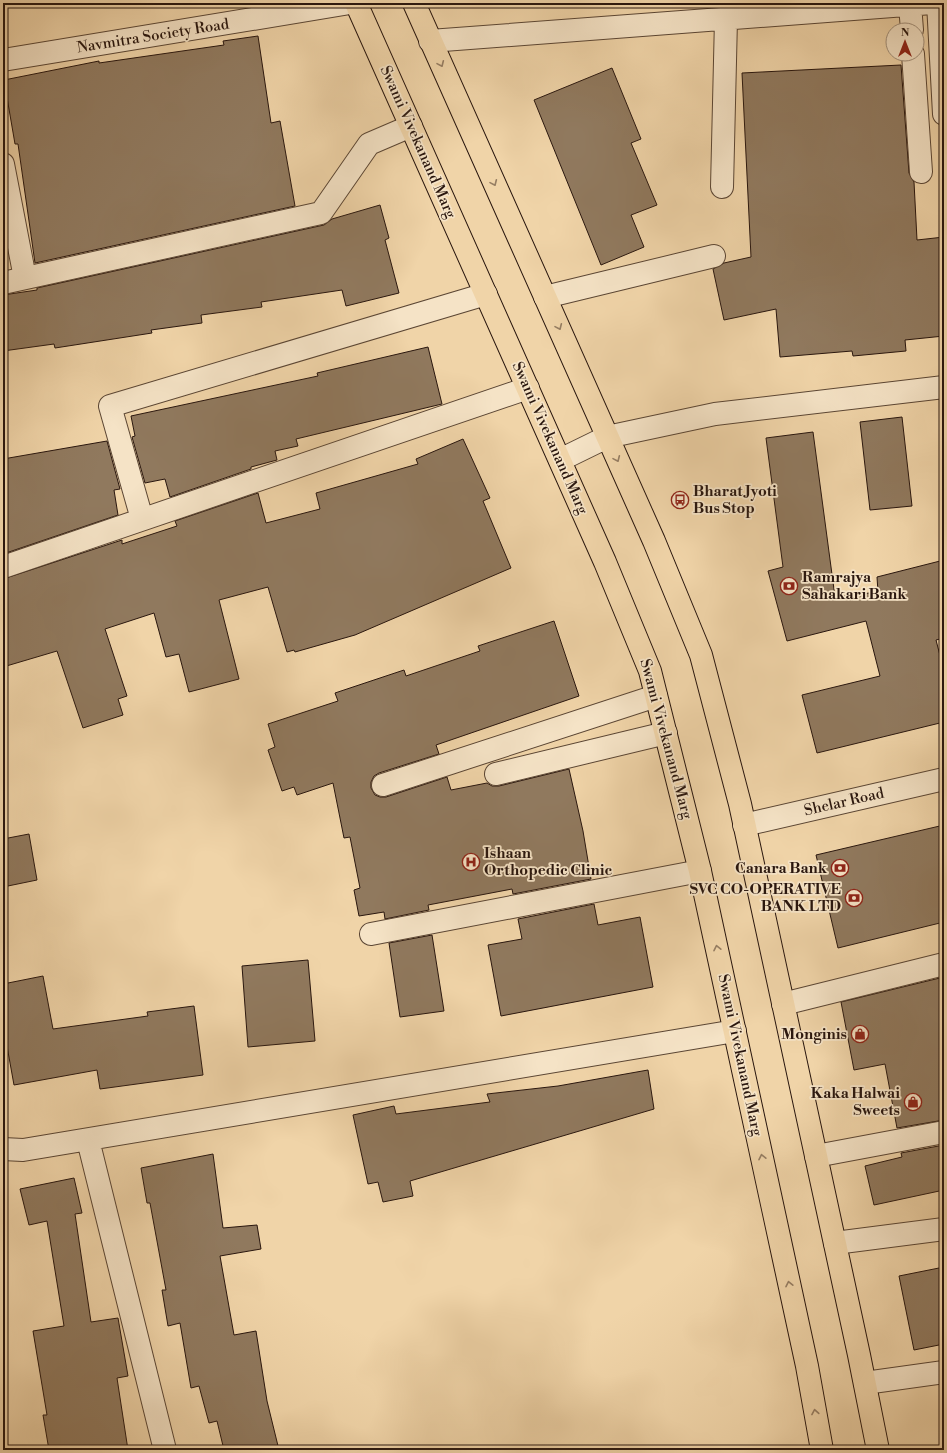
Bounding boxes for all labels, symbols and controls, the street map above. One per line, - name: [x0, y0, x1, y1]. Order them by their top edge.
- street label: Navmitra Society Road: [76, 15, 231, 57]
- north arrow: [885, 22, 925, 62]
- text: N: [901, 26, 910, 40]
- one-way arrow: [436, 60, 444, 68]
- street label: Swami Vivekanand Marg: [376, 63, 460, 222]
- one-way arrow: [489, 179, 497, 186]
- one-way arrow: [554, 324, 562, 331]
- street label: Swami Vivekanand Marg: [508, 359, 592, 518]
- one-way arrow: [612, 454, 620, 462]
- place label: Bharat Jyoti Bus Stop: [693, 482, 777, 518]
- bus stop icon: Bharat Jyoti Bus Stop: [670, 490, 690, 510]
- place label: Ramrajya Sahakari Bank: [802, 568, 907, 604]
- bank icon: Ramrajya Sahakari Bank: [779, 576, 799, 596]
- street label: Swami Vivekanand Marg: [635, 657, 697, 821]
- street label: Shelar Road: [802, 783, 886, 820]
- place label: Ishaan Orthopedic Clinic: [484, 844, 613, 880]
- hospital icon: Ishaan Orthopedic Clinic: [461, 852, 481, 872]
- bank icon: Canara Bank: [830, 858, 850, 878]
- place label: Canara Bank: [735, 859, 828, 878]
- place label: SVC CO-OPERATIVE BANK LTD: [690, 880, 841, 916]
- bank icon: SVC CO-OPERATIVE BANK LTD: [844, 888, 864, 908]
- one-way arrow: [713, 945, 721, 951]
- street label: Swami Vivekanand Marg: [714, 972, 767, 1138]
- shop icon: Monginis: [850, 1024, 870, 1044]
- place label: Monginis: [781, 1025, 847, 1044]
- place label: Kaka Halwai Sweets: [811, 1084, 900, 1120]
- shop icon: Kaka Halwai Sweets: [903, 1092, 923, 1112]
- one-way arrow: [758, 1154, 766, 1160]
- one-way arrow: [786, 1281, 794, 1287]
- one-way arrow: [811, 1408, 820, 1415]

